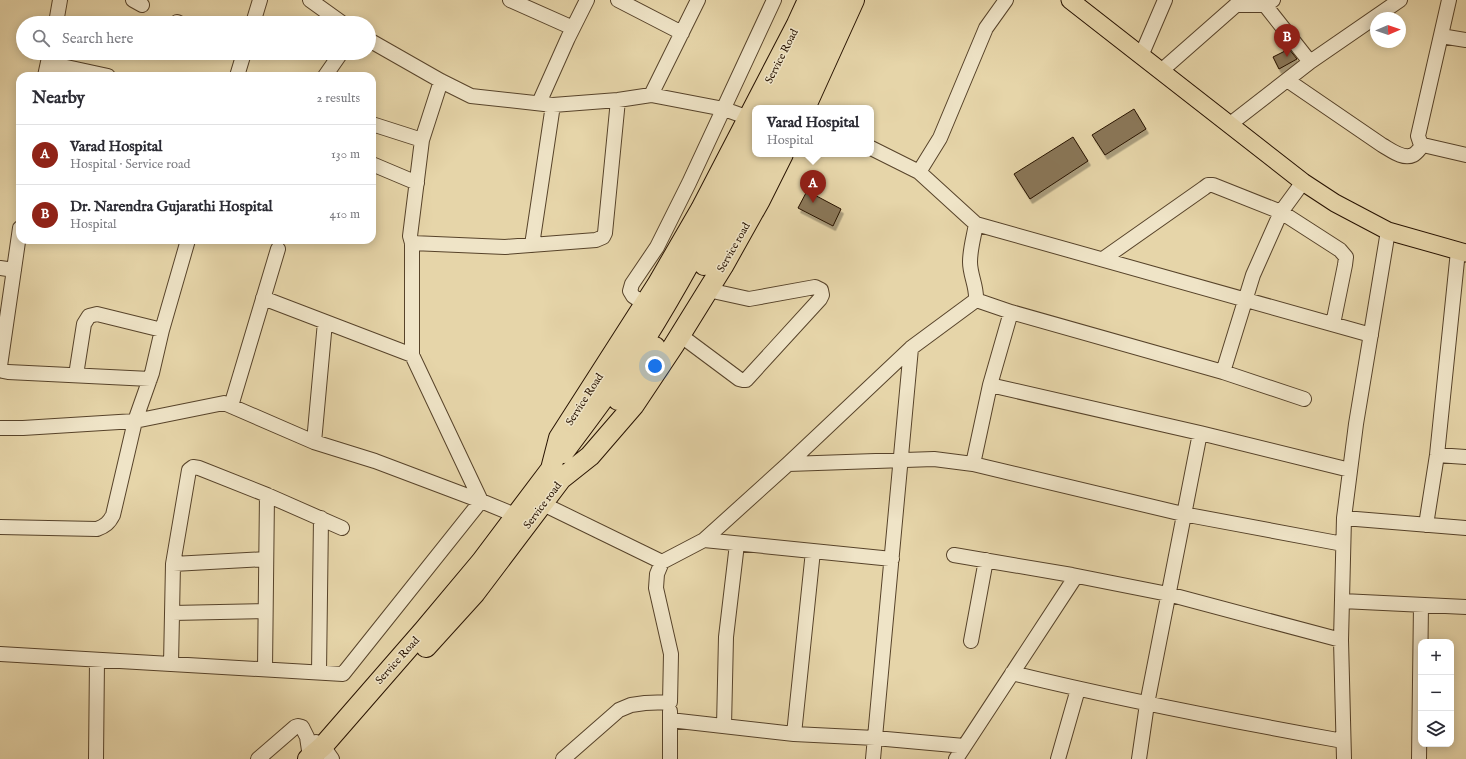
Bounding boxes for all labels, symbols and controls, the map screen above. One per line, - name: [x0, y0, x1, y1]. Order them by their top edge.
- north arrow: [1370, 12, 1406, 48]
- search box: [16, 16, 376, 60]
- pin: B: [1274, 24, 1300, 57]
- icon: search: [30, 27, 52, 49]
- street label: Service Road: [762, 27, 802, 86]
- text: Search here: [62, 29, 133, 48]
- text: Nearby: [32, 88, 85, 109]
- text: 2 results: [316, 90, 360, 107]
- popup: [752, 105, 874, 157]
- text: Varad Hospital: [767, 113, 859, 132]
- text: Hospital: [767, 132, 813, 149]
- text: Varad Hospital: [70, 137, 162, 156]
- text: A: [41, 146, 49, 163]
- text: 130 m: [331, 146, 360, 163]
- text: Hospital · Service road: [70, 156, 190, 173]
- pin: A: [800, 170, 826, 203]
- text: Dr. Narendra Gujarathi Hospital: [70, 197, 273, 216]
- text: B: [41, 206, 49, 223]
- text: 410 m: [330, 206, 360, 223]
- text: Hospital: [70, 216, 117, 233]
- street label: Service road: [714, 220, 754, 275]
- your location: [645, 356, 665, 376]
- street label: Service Road: [563, 371, 607, 428]
- street label: Service road: [521, 479, 565, 532]
- street label: Service Road: [373, 634, 423, 687]
- map controls: [1418, 639, 1454, 747]
- button: +: [1418, 639, 1454, 675]
- button: −: [1418, 675, 1454, 711]
- button: layers: [1418, 711, 1454, 747]

